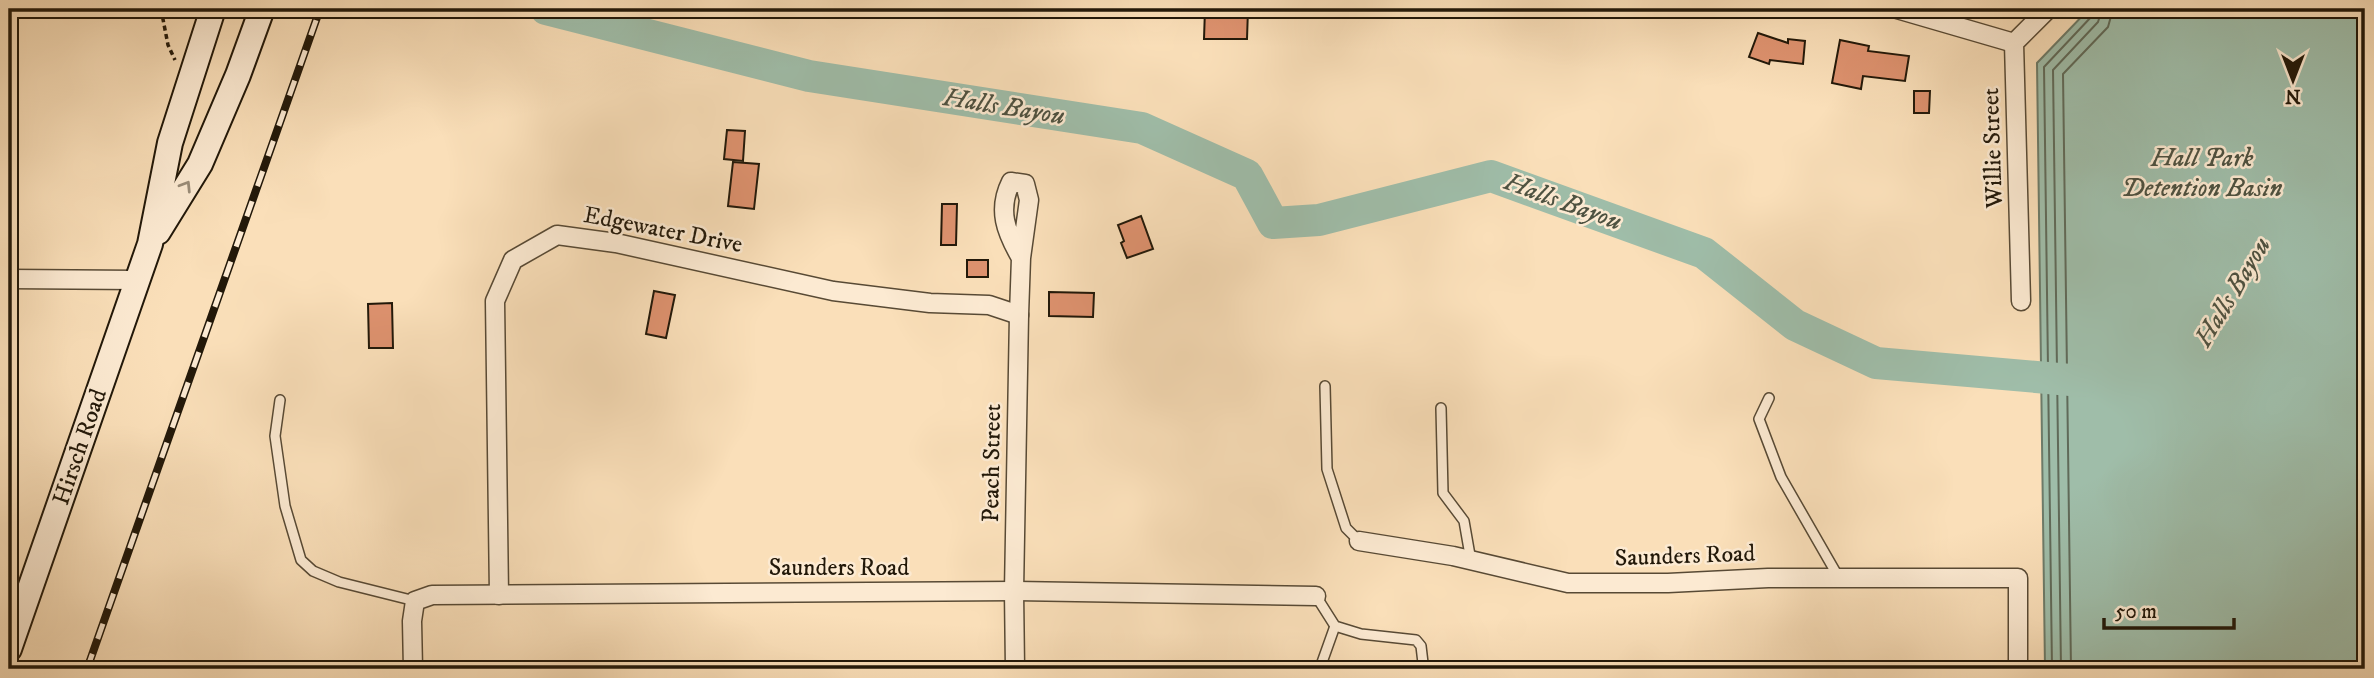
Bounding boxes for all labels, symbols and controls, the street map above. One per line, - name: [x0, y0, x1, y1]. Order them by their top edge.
- north arrow: [2258, 46, 2328, 116]
- water label: Halls Bayou: [940, 81, 1067, 133]
- text: N: [2285, 84, 2301, 107]
- street label: Willie Street: [1976, 87, 2010, 210]
- water label: Hall Park Detention Basin: [2121, 142, 2283, 205]
- water label: Halls Bayou: [1499, 165, 1626, 238]
- one-way arrow: [178, 181, 191, 194]
- street label: Edgewater Drive: [581, 200, 745, 260]
- water label: Halls Bayou: [2187, 231, 2279, 354]
- street label: Hirsch Road: [46, 385, 114, 509]
- street label: Peach Street: [976, 403, 1008, 523]
- street label: Saunders Road: [1614, 539, 1756, 573]
- street label: Saunders Road: [769, 553, 909, 583]
- scale bar: [2104, 587, 2234, 631]
- text: 50 m: [2115, 599, 2157, 625]

